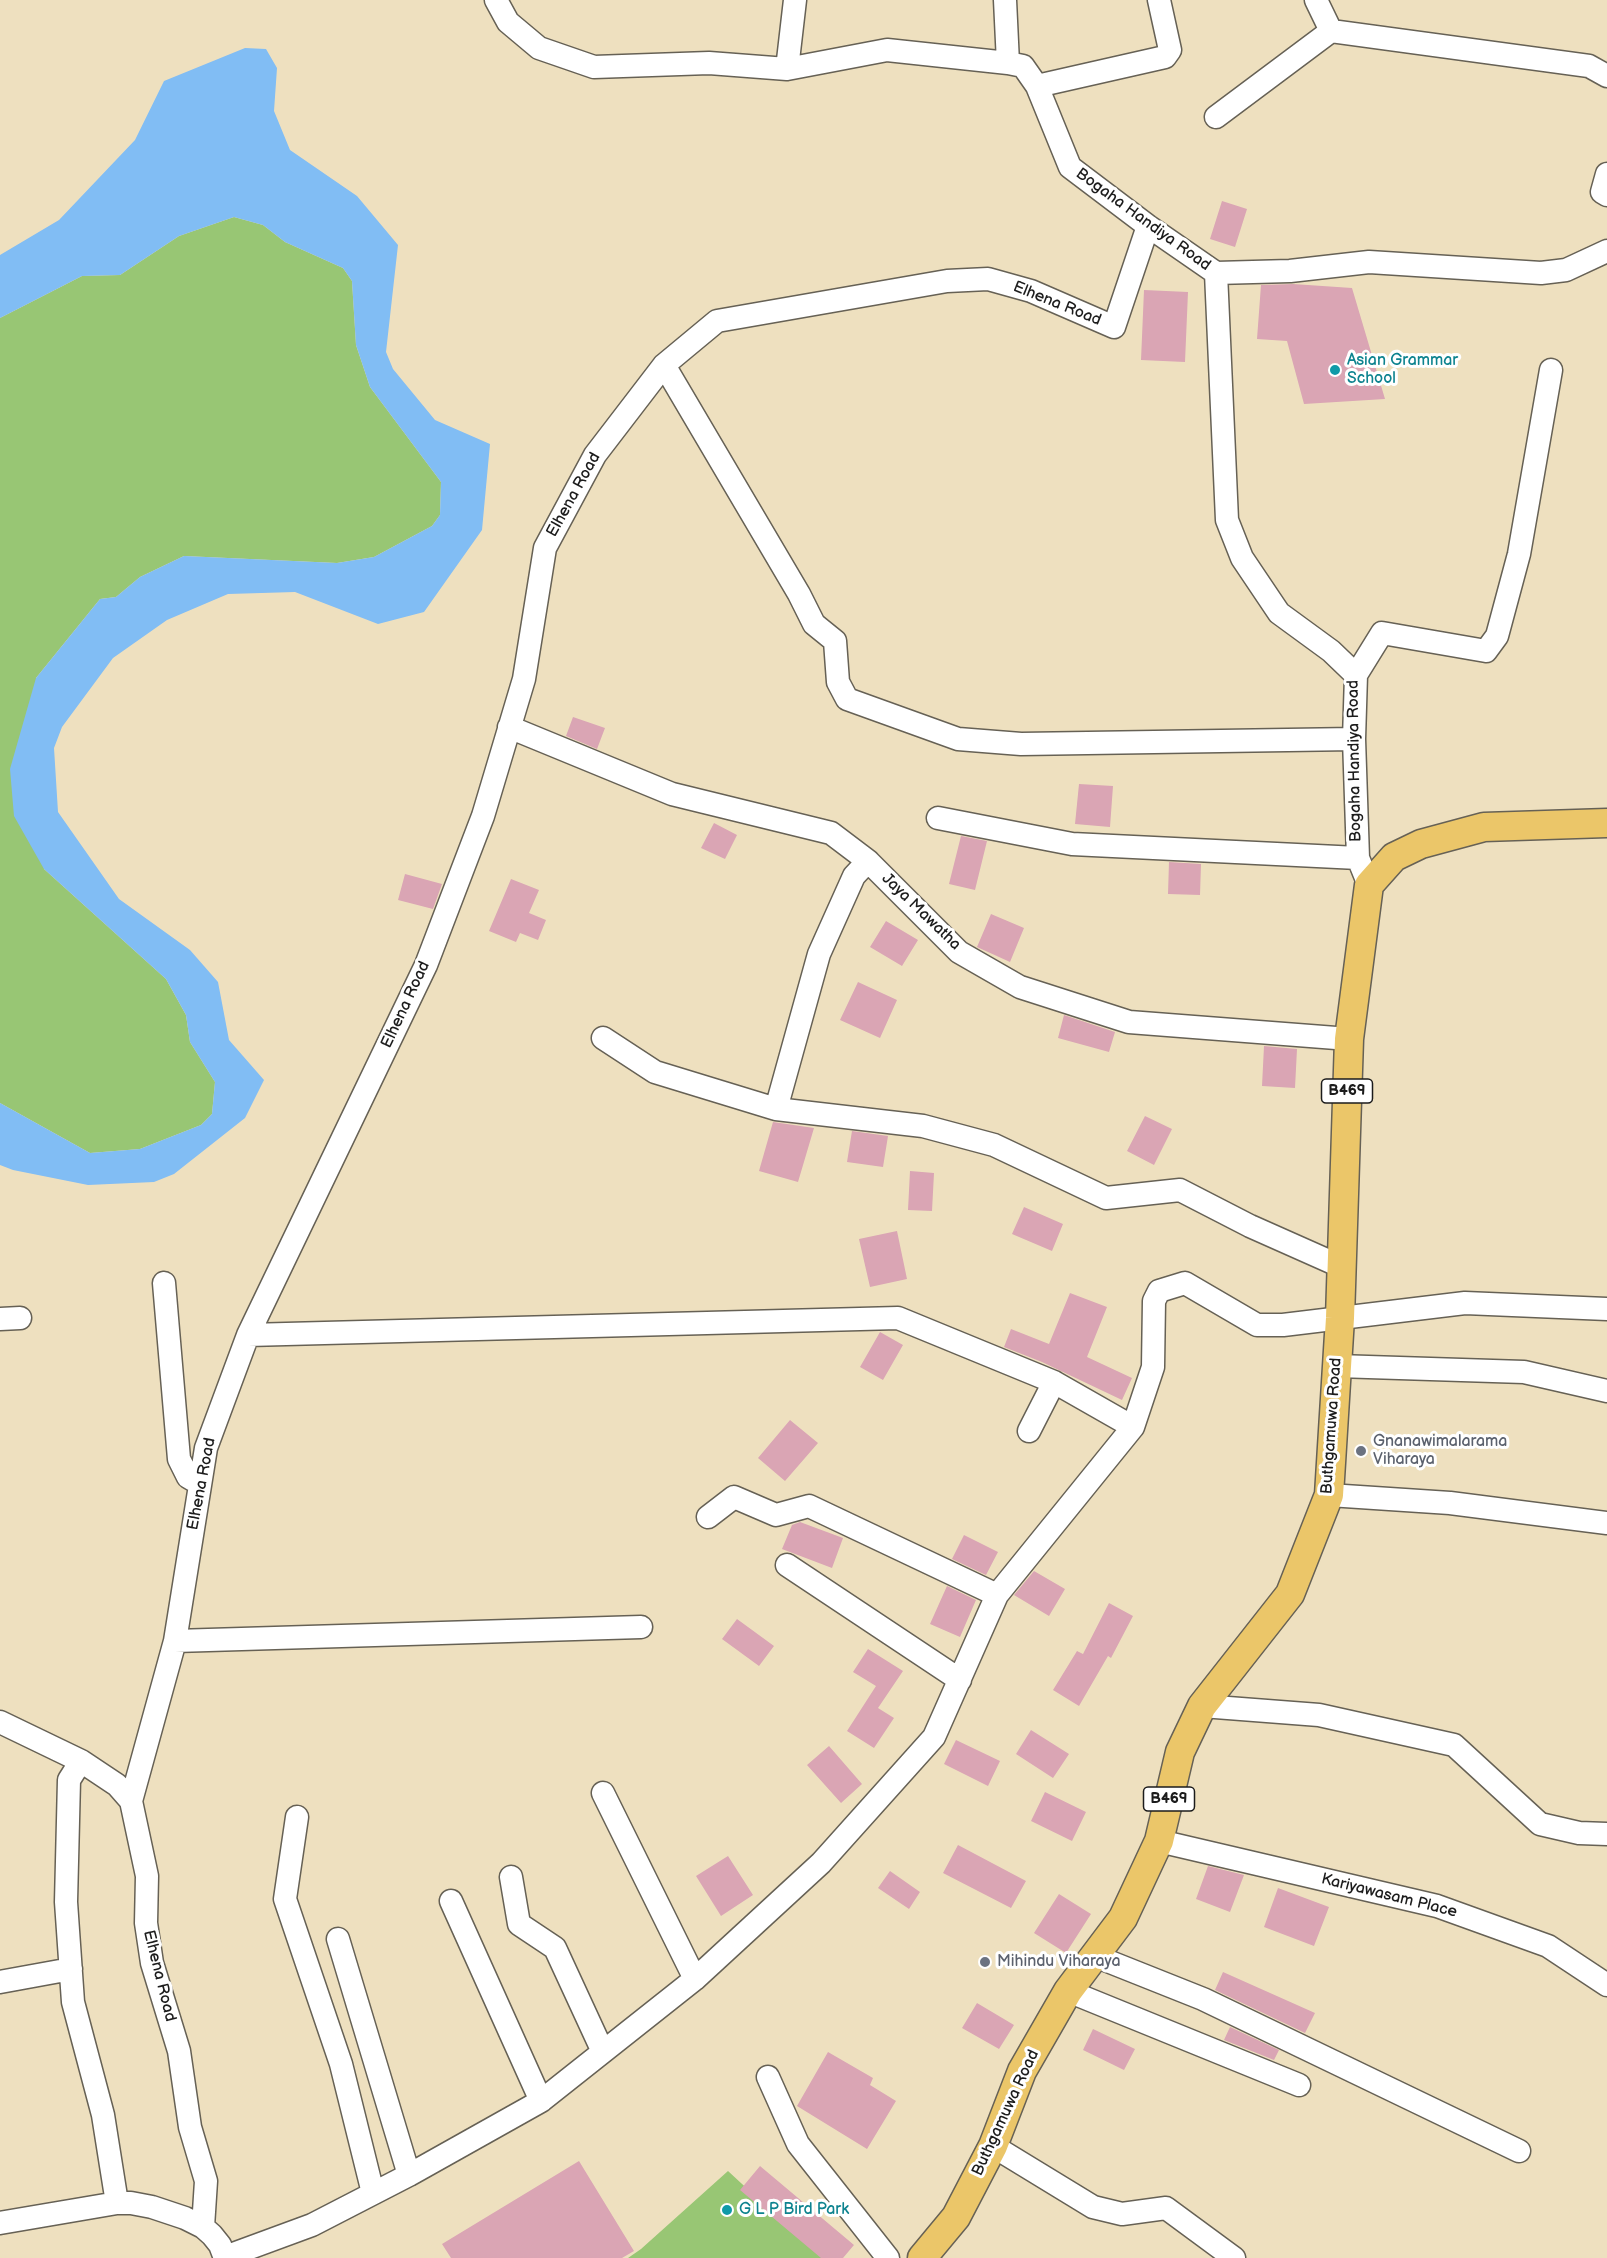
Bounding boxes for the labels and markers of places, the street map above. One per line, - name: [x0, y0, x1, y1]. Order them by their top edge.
- place label: Asian Grammar School: [1347, 351, 1458, 389]
- marker: Asian Grammar School: [1328, 363, 1342, 377]
- place label: Gnanawimalarama Viharaya: [1373, 1432, 1507, 1470]
- marker: Gnanawimalarama Viharaya: [1354, 1444, 1368, 1458]
- place label: Mihindu Viharaya: [997, 1952, 1120, 1972]
- marker: Mihindu Viharaya: [978, 1955, 992, 1969]
- place label: G L P Bird Park: [739, 2200, 849, 2220]
- marker: G L P Bird Park: [720, 2203, 734, 2217]

